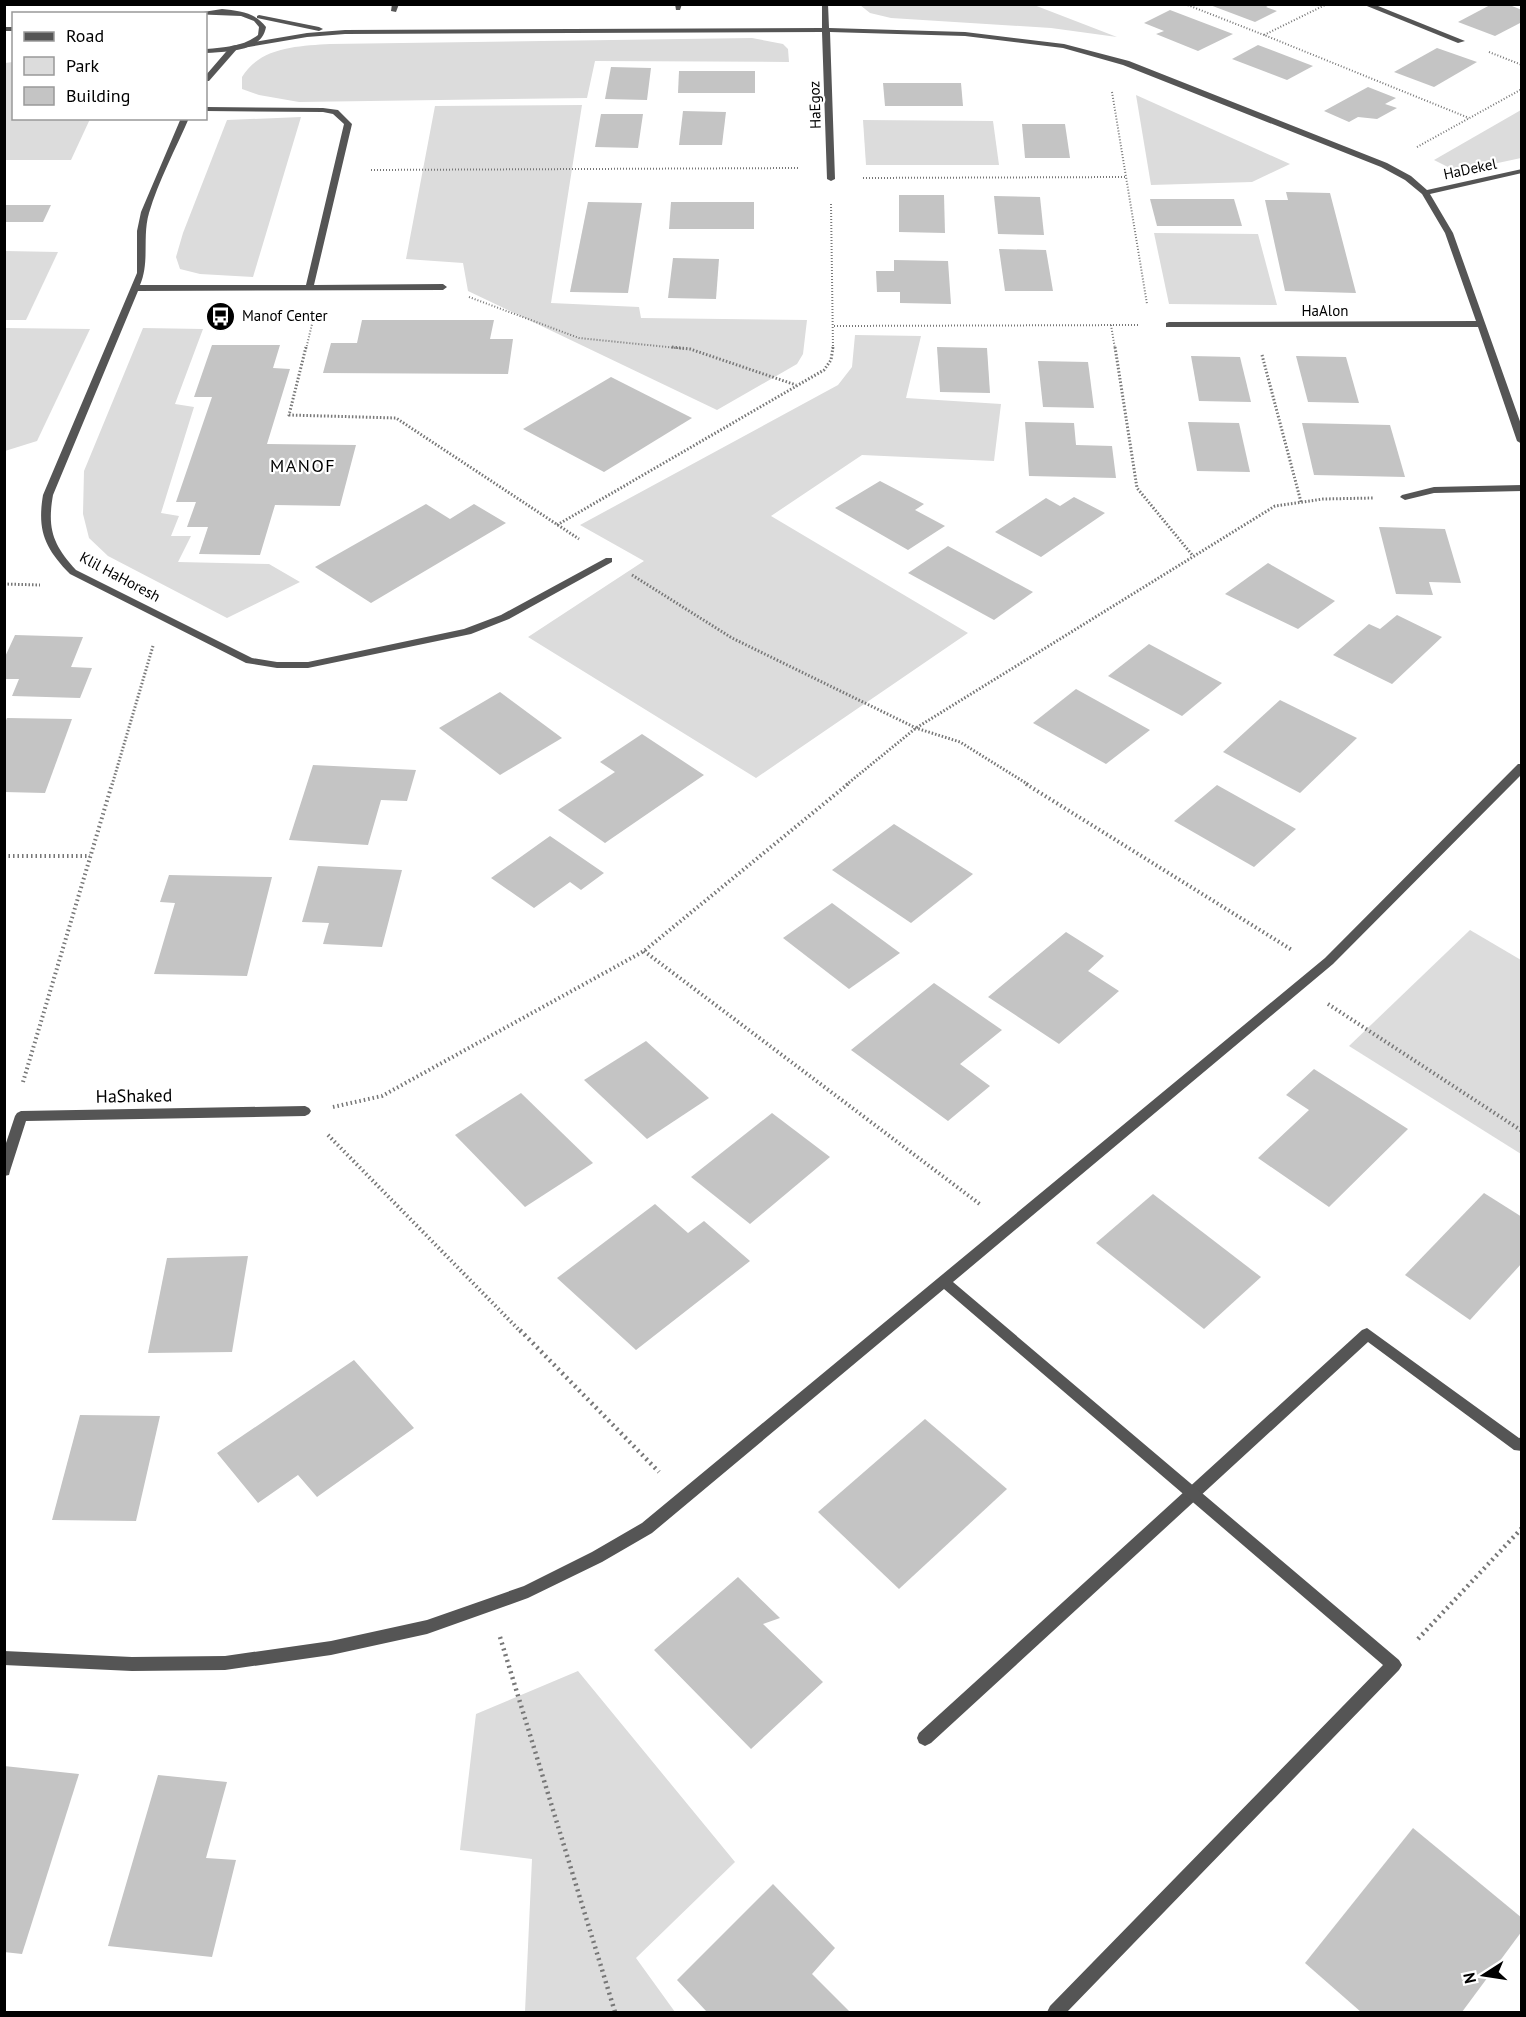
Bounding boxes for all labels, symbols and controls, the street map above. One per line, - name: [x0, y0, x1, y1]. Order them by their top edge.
- legend: [12, 12, 207, 120]
- text: Road: [66, 24, 104, 47]
- text: Park: [66, 54, 99, 77]
- street label: HaEgoz: [804, 81, 825, 129]
- text: Building: [66, 84, 130, 107]
- street label: HaDekel: [1442, 153, 1499, 183]
- bus stop icon: Manof Center: [205, 300, 237, 332]
- street label: HaAlon: [1302, 301, 1348, 320]
- place label: Manof Center: [242, 306, 328, 325]
- district label: MANOF: [270, 454, 336, 477]
- street label: Klil HaHoresh: [77, 547, 164, 606]
- street label: HaShaked: [95, 1083, 172, 1108]
- north arrow: [1454, 1945, 1514, 2005]
- text: N: [1458, 1971, 1480, 1985]

